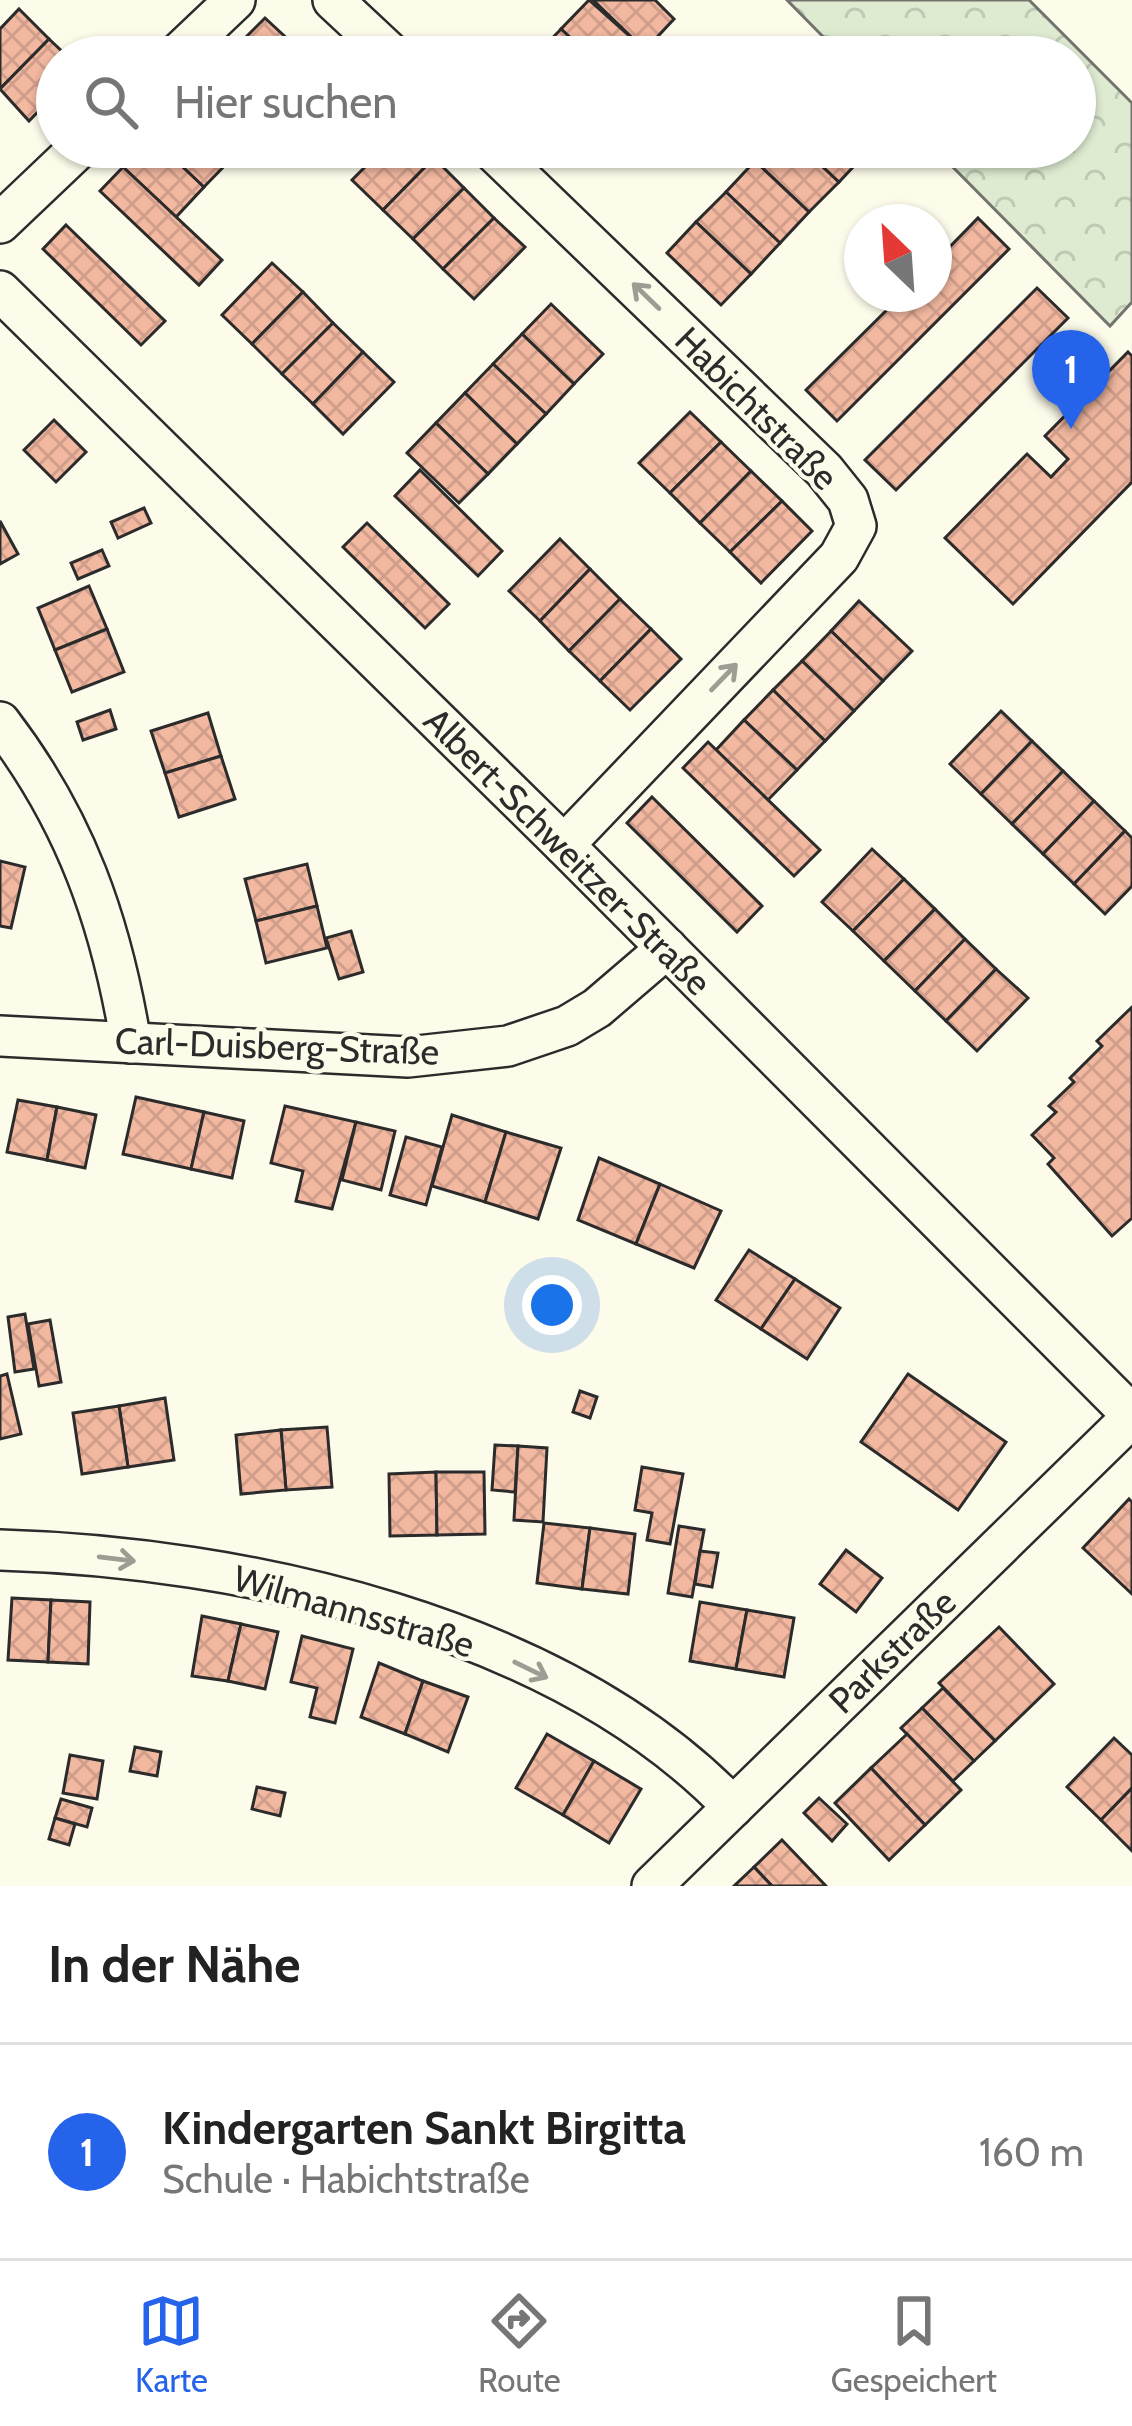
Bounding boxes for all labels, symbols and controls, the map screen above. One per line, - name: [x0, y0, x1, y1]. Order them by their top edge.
- search box: [36, 36, 1096, 168]
- icon: search: [78, 69, 144, 135]
- text: Hier suchen: [174, 75, 398, 129]
- north arrow: [844, 204, 952, 312]
- one-way arrow: [632, 282, 661, 311]
- street label: Habichtstraße: [666, 317, 848, 499]
- pin: 1: [1032, 330, 1110, 429]
- one-way arrow: [710, 663, 738, 692]
- street label: Albert-Schweitzer-Straße: [415, 698, 721, 1004]
- street label: Carl-Duisberg-Straße: [114, 1018, 440, 1074]
- your location: [522, 1275, 582, 1335]
- one-way arrow: [96, 1549, 135, 1571]
- street label: Wilmannsstraße: [229, 1556, 479, 1666]
- street label: Parkstraße: [819, 1580, 965, 1722]
- one-way arrow: [512, 1660, 548, 1682]
- text: In der Nähe: [48, 1933, 301, 1995]
- text: Kindergarten Sankt Birgitta: [162, 2101, 686, 2155]
- text: 1: [80, 2128, 94, 2176]
- text: 160 m: [979, 2128, 1084, 2176]
- text: Schule · Habichtstraße: [162, 2155, 530, 2203]
- tab: Karte: [135, 2288, 208, 2400]
- tab: Route: [478, 2288, 561, 2400]
- tab: Gespeichert: [831, 2288, 997, 2400]

